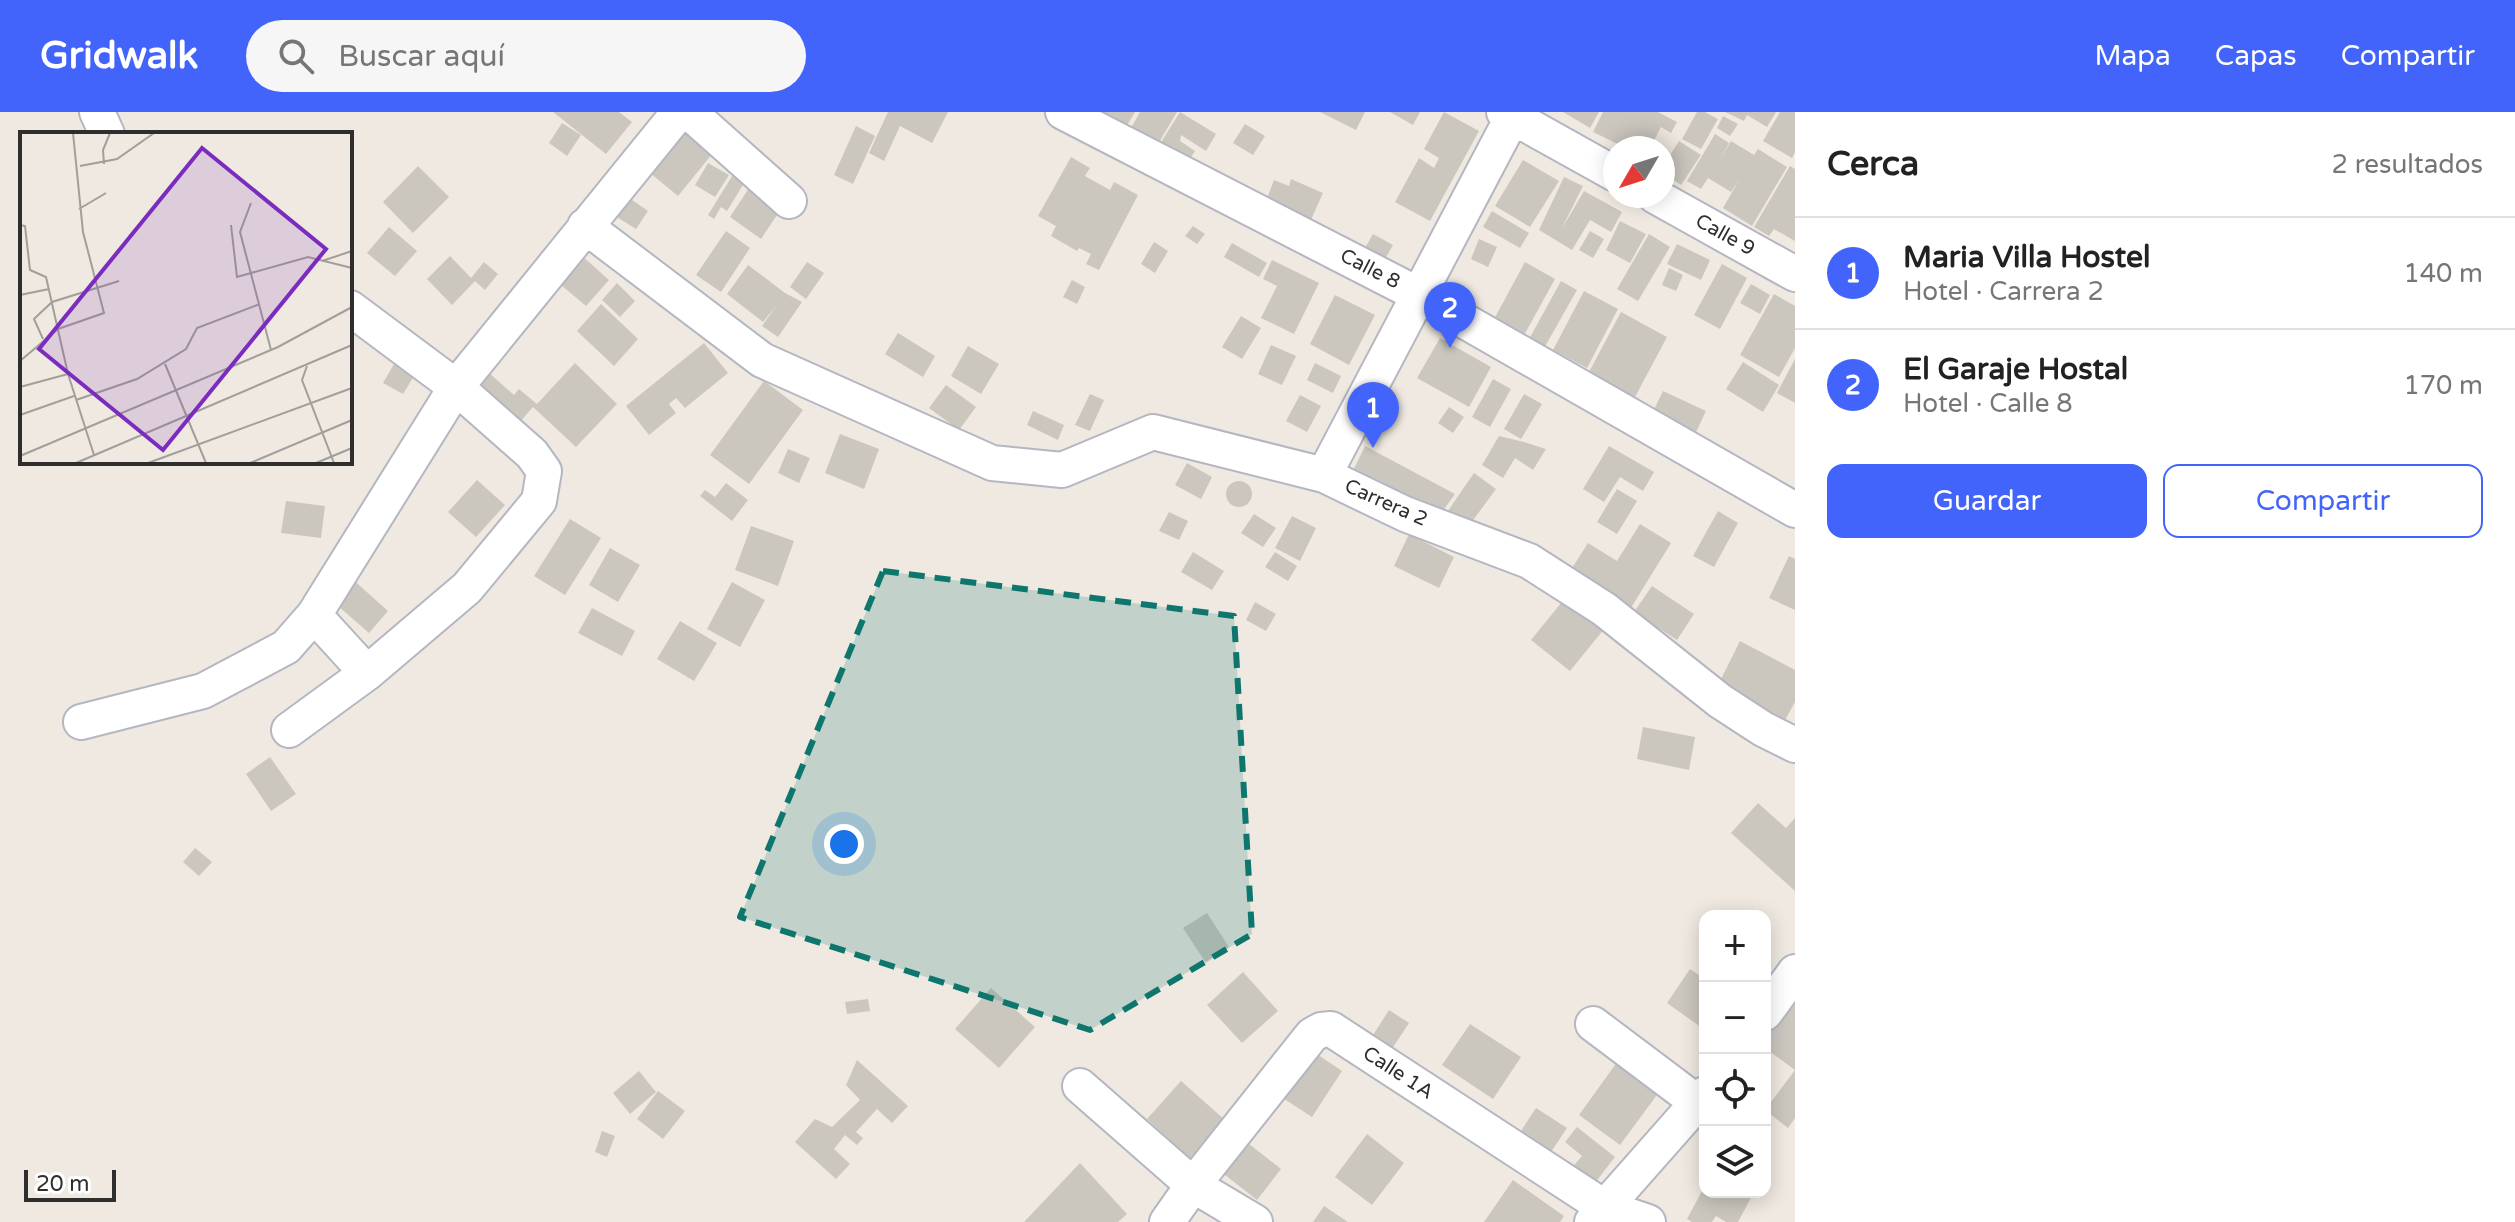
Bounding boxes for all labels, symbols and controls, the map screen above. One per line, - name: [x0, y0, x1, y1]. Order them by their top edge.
- search box: [246, 20, 806, 92]
- text: Gridwalk: [40, 33, 198, 79]
- icon: search: [274, 34, 318, 78]
- text: Buscar aquí: [338, 38, 505, 75]
- text: Mapa: [2094, 39, 2171, 73]
- text: Capas: [2215, 39, 2297, 73]
- text: Compartir: [2341, 39, 2475, 73]
- inset map: [20, 132, 352, 464]
- north arrow: [1603, 136, 1675, 208]
- text: Cerca: [1827, 144, 1919, 185]
- text: 2 resultados: [2332, 149, 2483, 180]
- street label: Calle 9: [1691, 209, 1759, 261]
- text: Maria Villa Hostel: [1903, 239, 2151, 276]
- street label: Calle 8: [1336, 244, 1404, 294]
- text: 1: [1845, 258, 1861, 289]
- text: 140 m: [2403, 258, 2483, 289]
- text: Hotel · Carrera 2: [1903, 276, 2104, 307]
- pin: 2: [1424, 282, 1476, 348]
- text: El Garaje Hostal: [1903, 351, 2128, 388]
- text: 2: [1845, 370, 1861, 401]
- text: 170 m: [2403, 370, 2483, 401]
- pin: 1: [1347, 382, 1399, 448]
- text: Hotel · Calle 8: [1903, 388, 2073, 419]
- button: Guardar: [1827, 464, 2147, 538]
- button: Compartir: [2163, 464, 2483, 538]
- street label: Carrera 2: [1341, 474, 1431, 532]
- your location: [824, 824, 864, 864]
- map controls: [1699, 910, 1771, 1198]
- button: +: [1699, 910, 1771, 982]
- button: −: [1699, 982, 1771, 1054]
- street label: Calle 1A: [1358, 1041, 1438, 1105]
- button: locate: [1699, 1054, 1771, 1126]
- button: layers: [1699, 1126, 1771, 1198]
- scale bar: [24, 1166, 116, 1202]
- text: 20 m: [36, 1171, 90, 1197]

